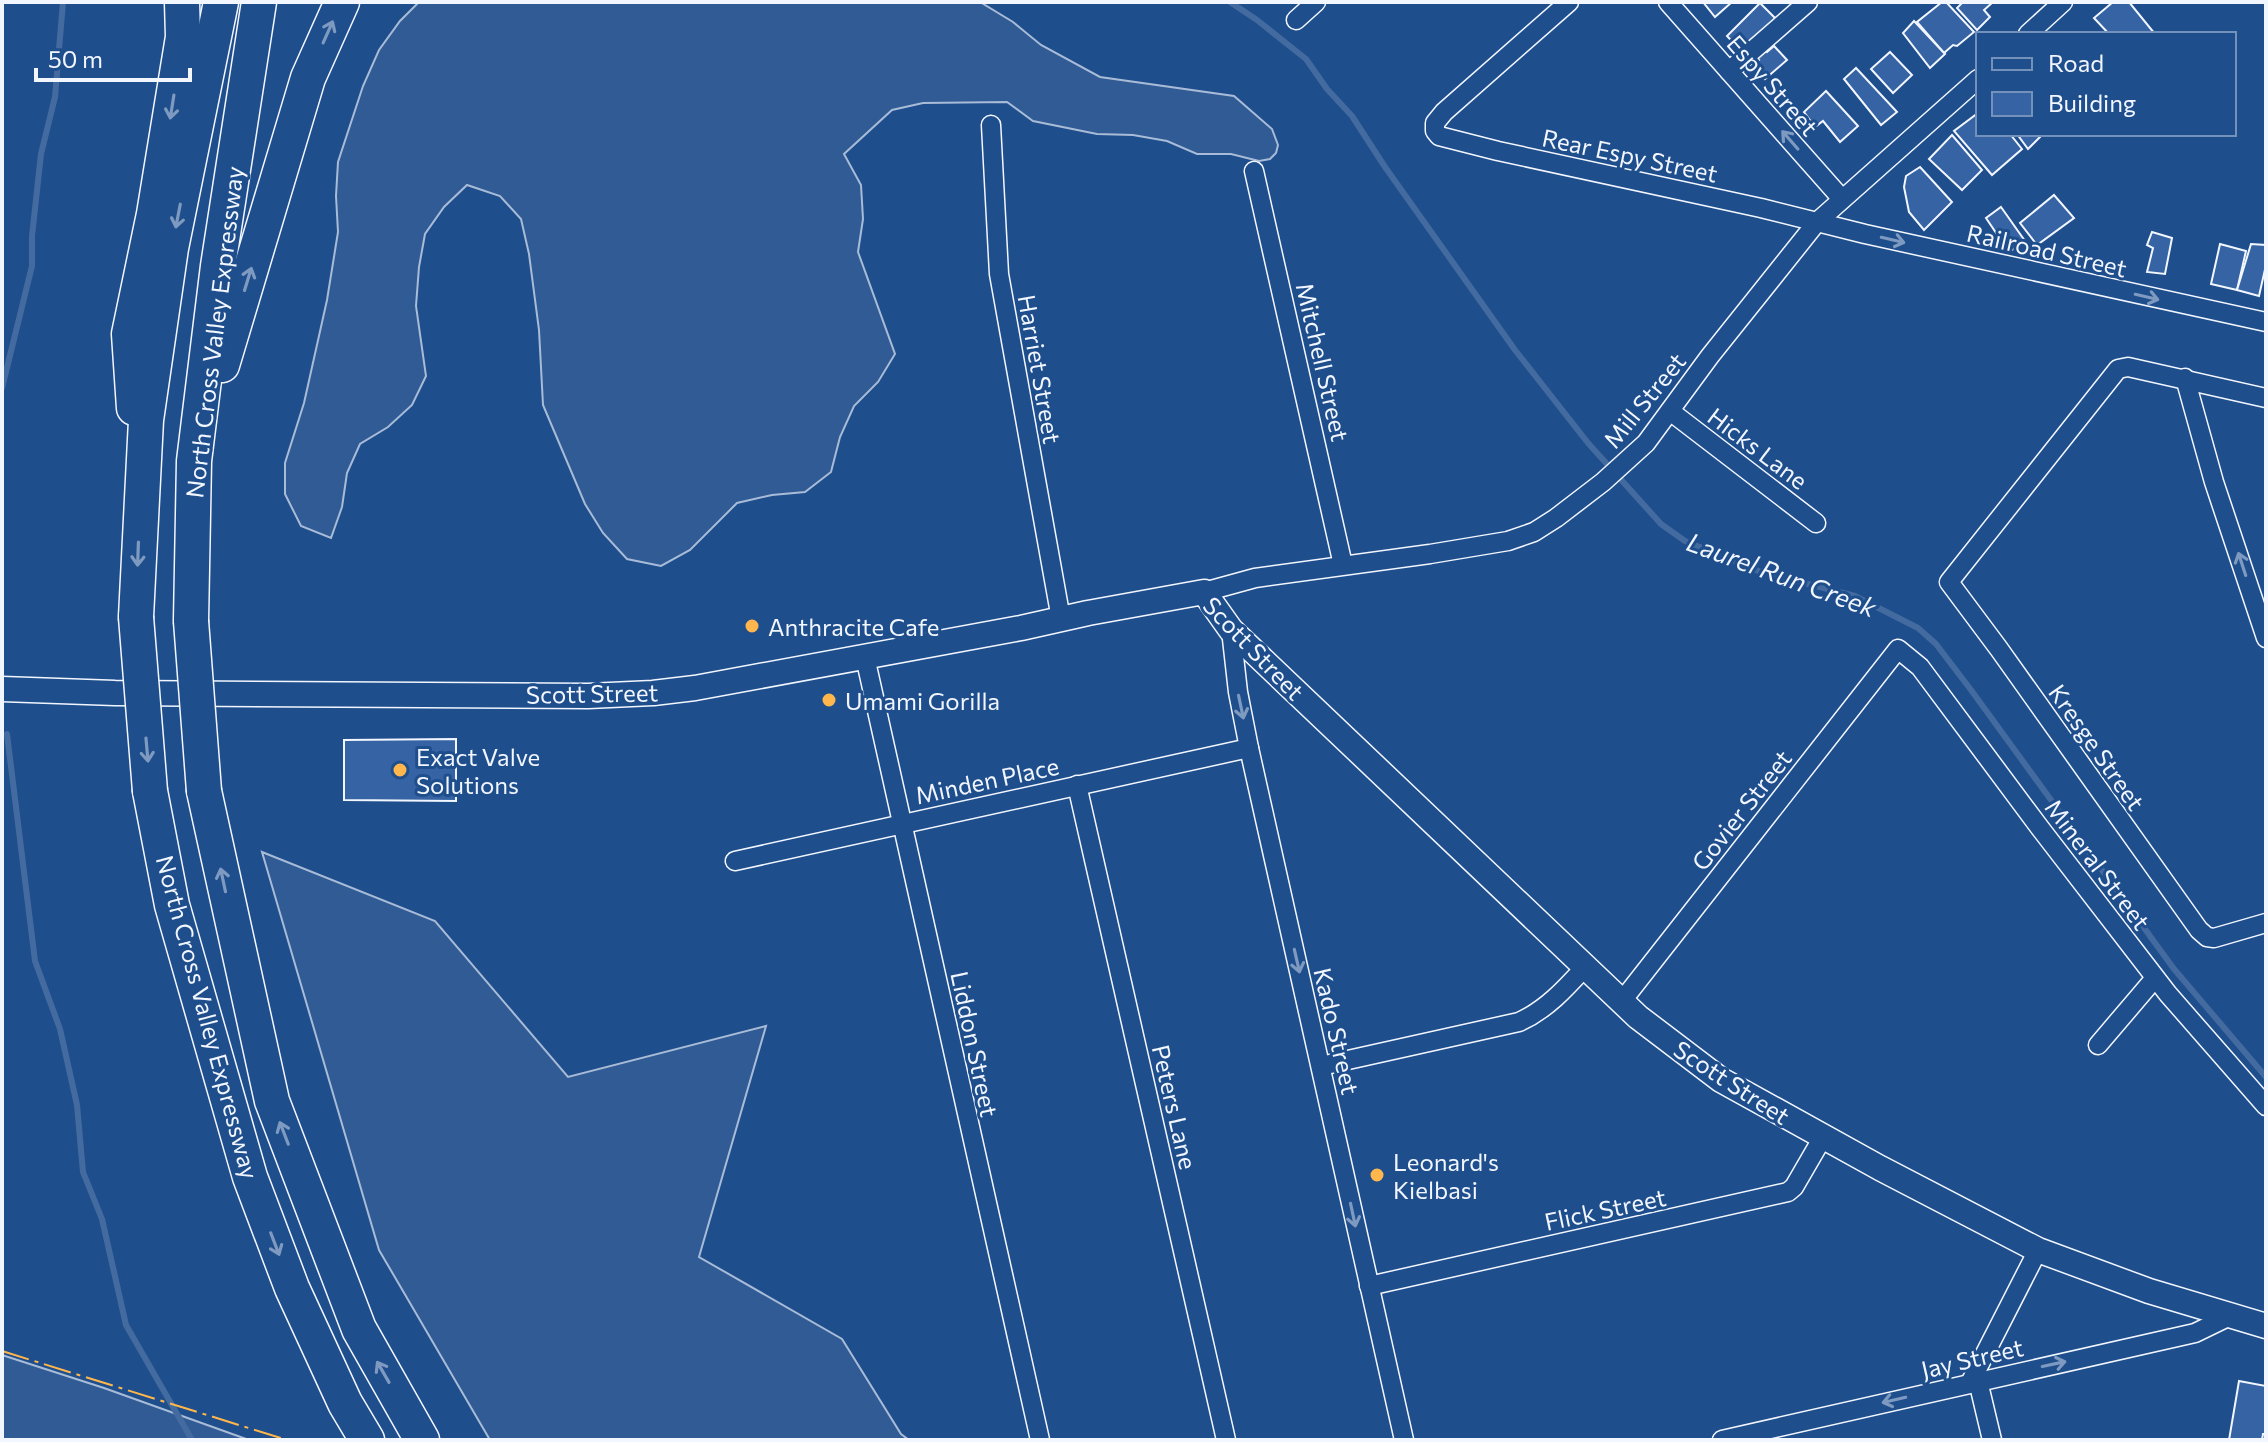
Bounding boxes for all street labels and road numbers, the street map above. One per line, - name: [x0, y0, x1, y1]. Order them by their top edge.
- street label: Espy Street: [1721, 29, 1825, 141]
- street label: Rear Espy Street: [1540, 122, 1720, 188]
- street label: North Cross Valley Expressway: [179, 165, 249, 499]
- street label: Railroad Street: [1964, 218, 2130, 283]
- street label: Mitchell Street: [1291, 280, 1355, 444]
- street label: Harriet Street: [1013, 292, 1067, 446]
- street label: Mill Street: [1597, 347, 1691, 453]
- street label: Hicks Lane: [1702, 401, 1814, 495]
- street label: Scott Street: [1198, 590, 1310, 706]
- street label: Scott Street: [526, 677, 659, 709]
- street label: Kresge Street: [2043, 679, 2151, 816]
- street label: Govier Street: [1685, 744, 1797, 876]
- street label: Minden Place: [913, 751, 1061, 809]
- street label: Mineral Street: [2039, 793, 2157, 935]
- street label: North Cross Valley Expressway: [151, 852, 265, 1182]
- street label: Kado Street: [1308, 965, 1366, 1097]
- street label: Liddon Street: [945, 969, 1005, 1120]
- street label: Scott Street: [1669, 1034, 1795, 1130]
- street label: Peters Lane: [1147, 1042, 1203, 1172]
- street label: Flick Street: [1542, 1182, 1668, 1236]
- street label: Jay Street: [1918, 1332, 2026, 1384]

